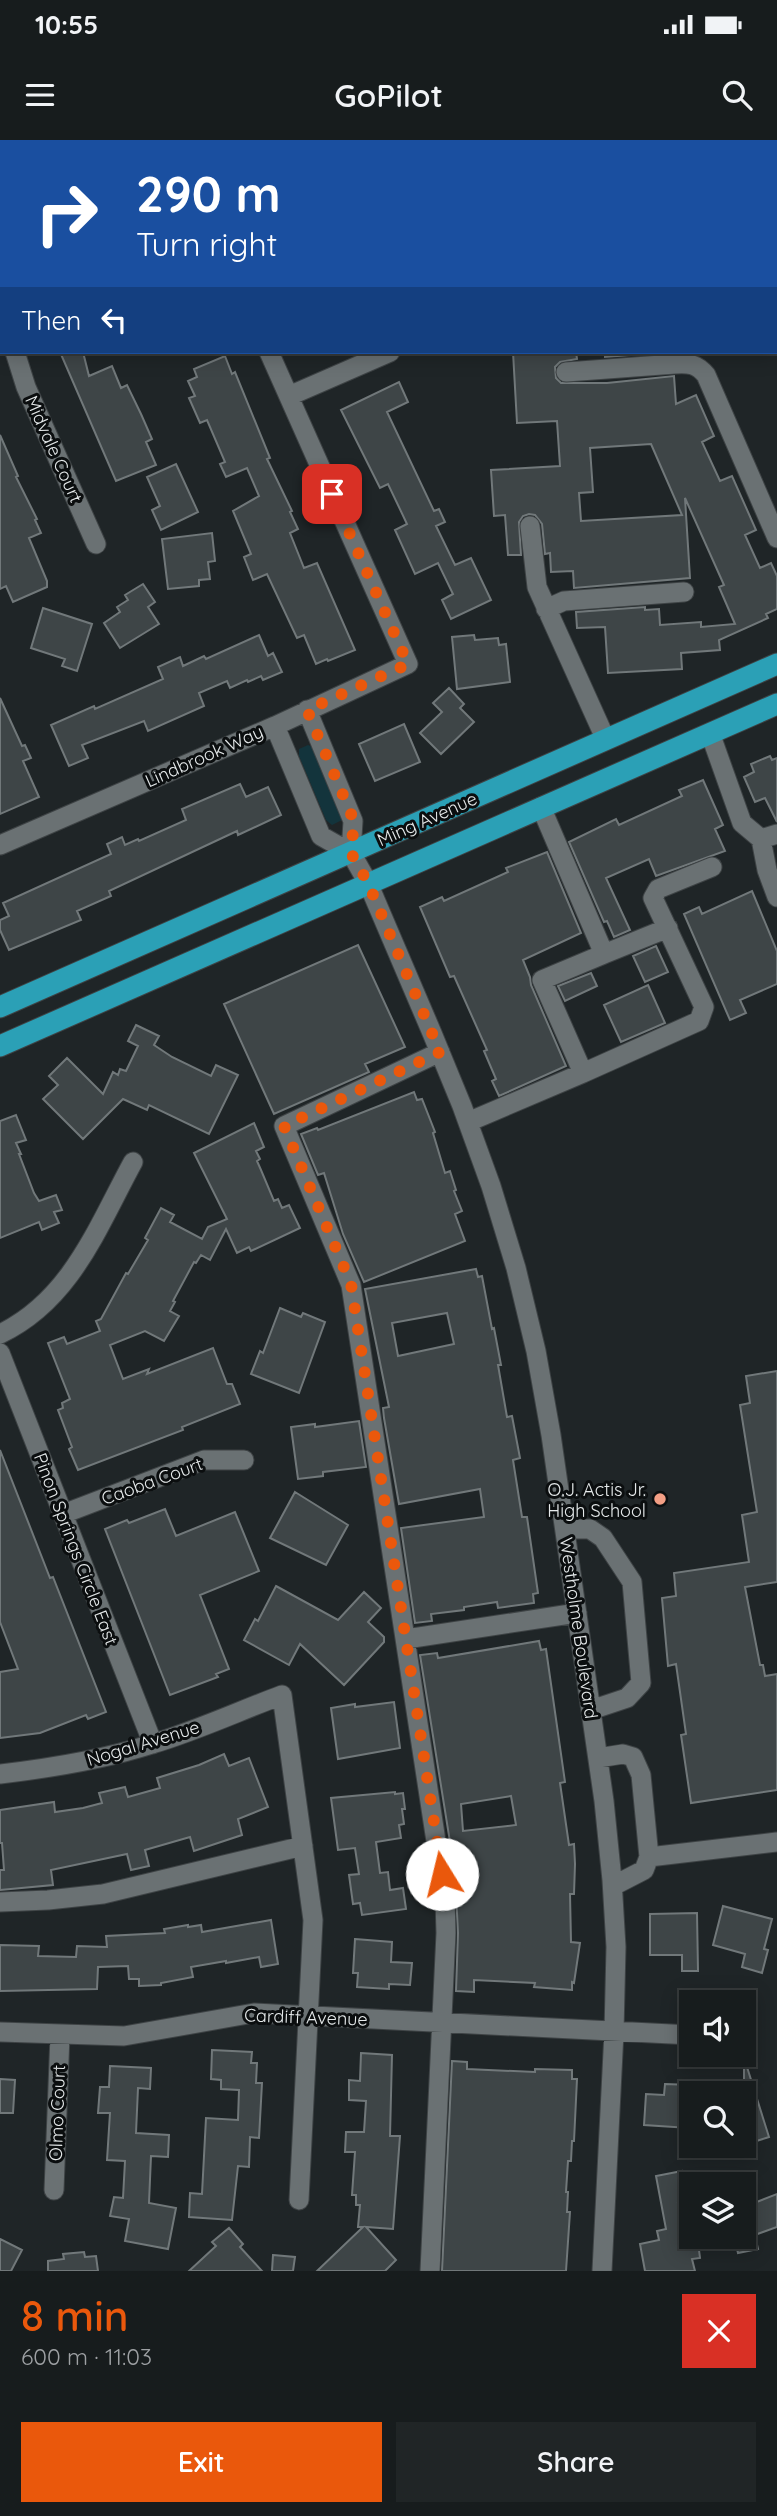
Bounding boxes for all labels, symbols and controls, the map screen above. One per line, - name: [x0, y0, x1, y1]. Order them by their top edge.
- text: 10:55: [35, 8, 98, 41]
- text: GoPilot: [334, 75, 443, 115]
- icon: menu: [21, 76, 59, 114]
- icon: search: [718, 76, 756, 114]
- text: 290 m: [136, 163, 281, 224]
- icon: right: [21, 168, 112, 259]
- text: Turn right: [136, 224, 277, 264]
- icon: left: [95, 301, 133, 339]
- text: Then: [21, 304, 81, 337]
- street label: Midvale Court: [20, 392, 88, 506]
- pin: [302, 464, 362, 524]
- icon: arrive: [313, 475, 351, 513]
- street label: Lindbrook Way: [141, 720, 267, 792]
- street label: Ming Avenue: [374, 787, 480, 851]
- street label: Pinon Springs Circle East: [29, 1450, 123, 1648]
- street label: Caoba Court: [98, 1452, 206, 1510]
- place label: O.J. Actis Jr. High School: [547, 1478, 646, 1522]
- marker: O.J. Actis Jr. High School: [652, 1491, 668, 1507]
- street label: Westholme Boulevard: [555, 1536, 603, 1720]
- street label: Nogal Avenue: [84, 1715, 202, 1771]
- position arrow: [405, 1837, 479, 1911]
- map controls: [679, 1990, 756, 2249]
- button: sound: [679, 1990, 756, 2067]
- street label: Cardiff Avenue: [244, 2003, 368, 2031]
- street label: Olmo Court: [44, 2065, 70, 2161]
- button: search: [679, 2081, 756, 2158]
- button: layers: [679, 2172, 756, 2249]
- text: 8 min: [21, 2289, 129, 2342]
- button: close: [682, 2294, 756, 2368]
- text: 600 m · 11:03: [21, 2342, 152, 2371]
- button: Exit: [21, 2422, 382, 2502]
- button: Share: [396, 2422, 756, 2502]

